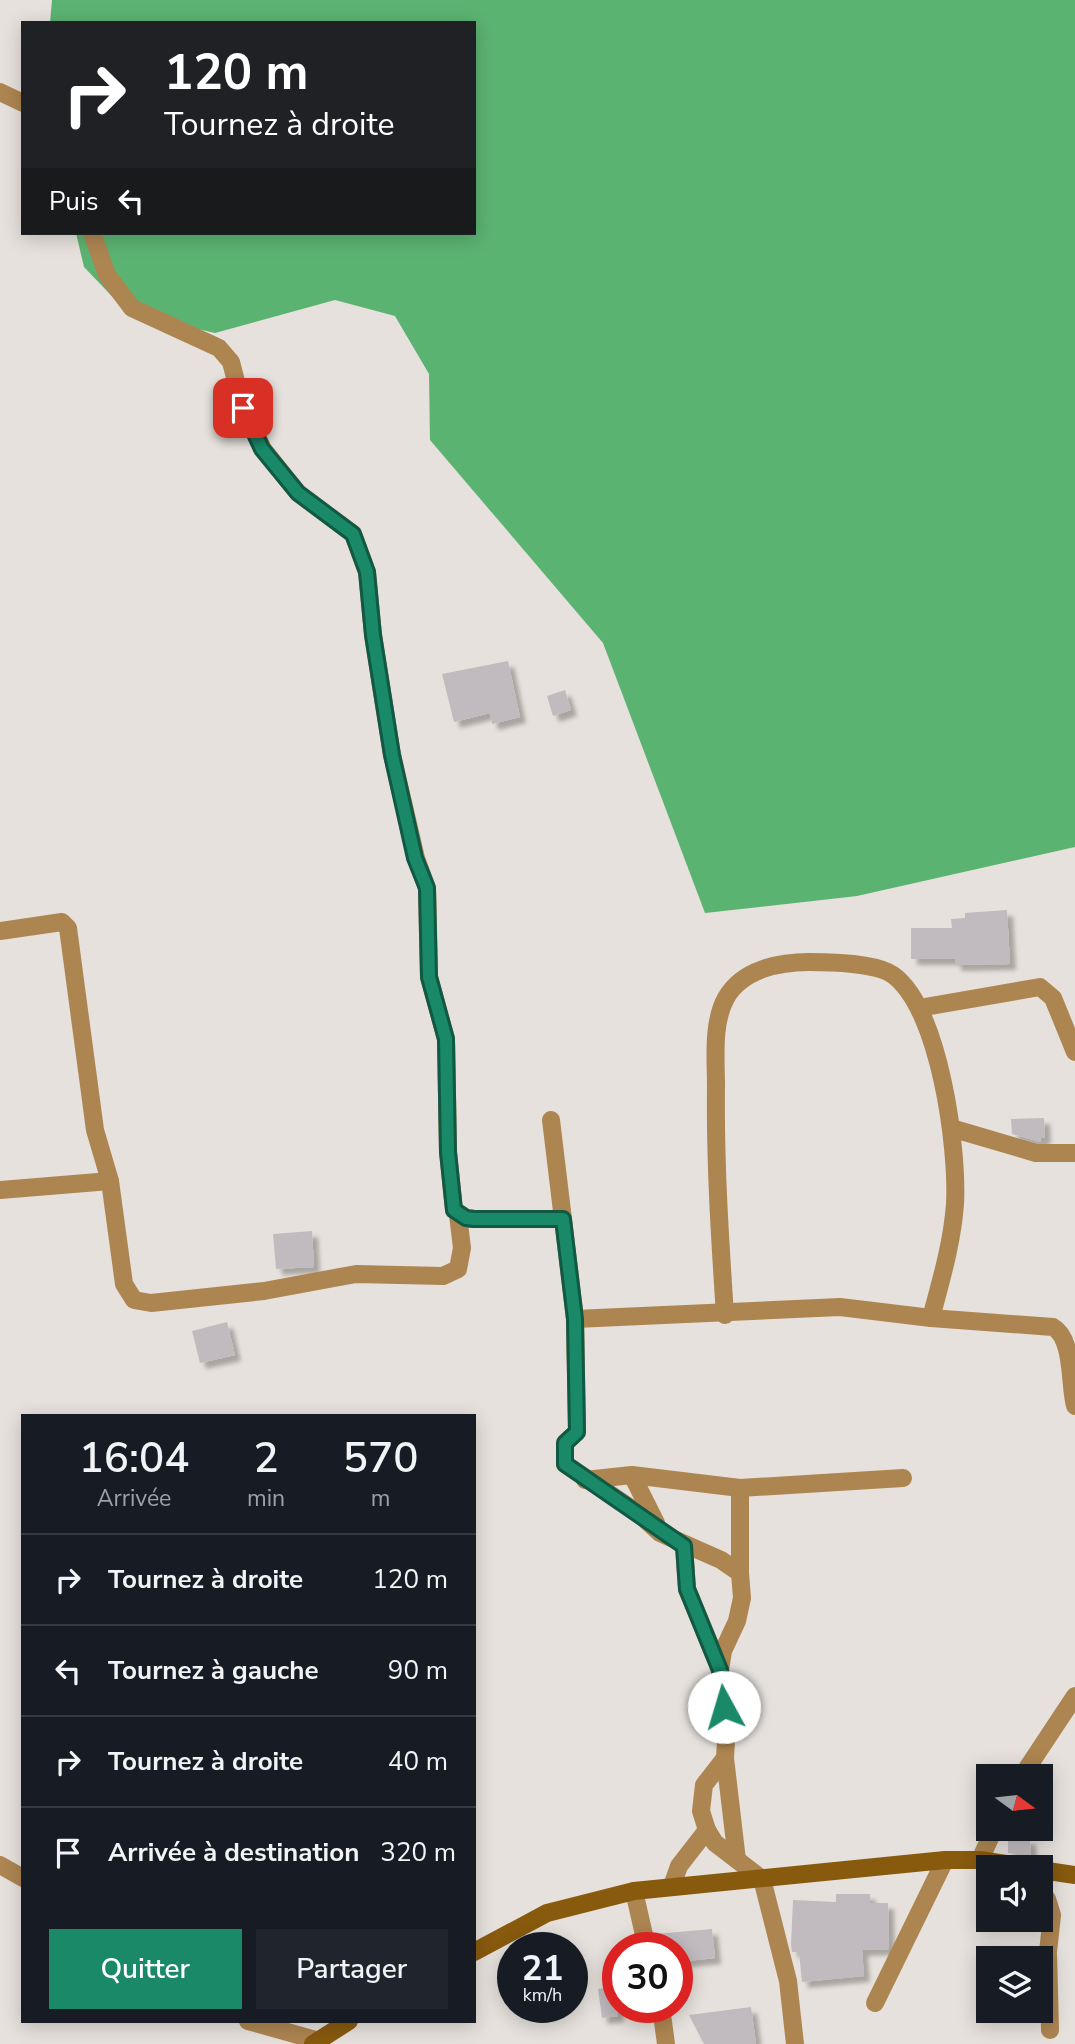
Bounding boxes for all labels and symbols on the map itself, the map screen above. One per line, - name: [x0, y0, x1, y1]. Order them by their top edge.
- pin: [213, 378, 273, 438]
- position arrow: [687, 1670, 761, 1744]
- north arrow: [976, 1764, 1054, 1841]
- speed limit sign: 30: [602, 1932, 693, 2023]

